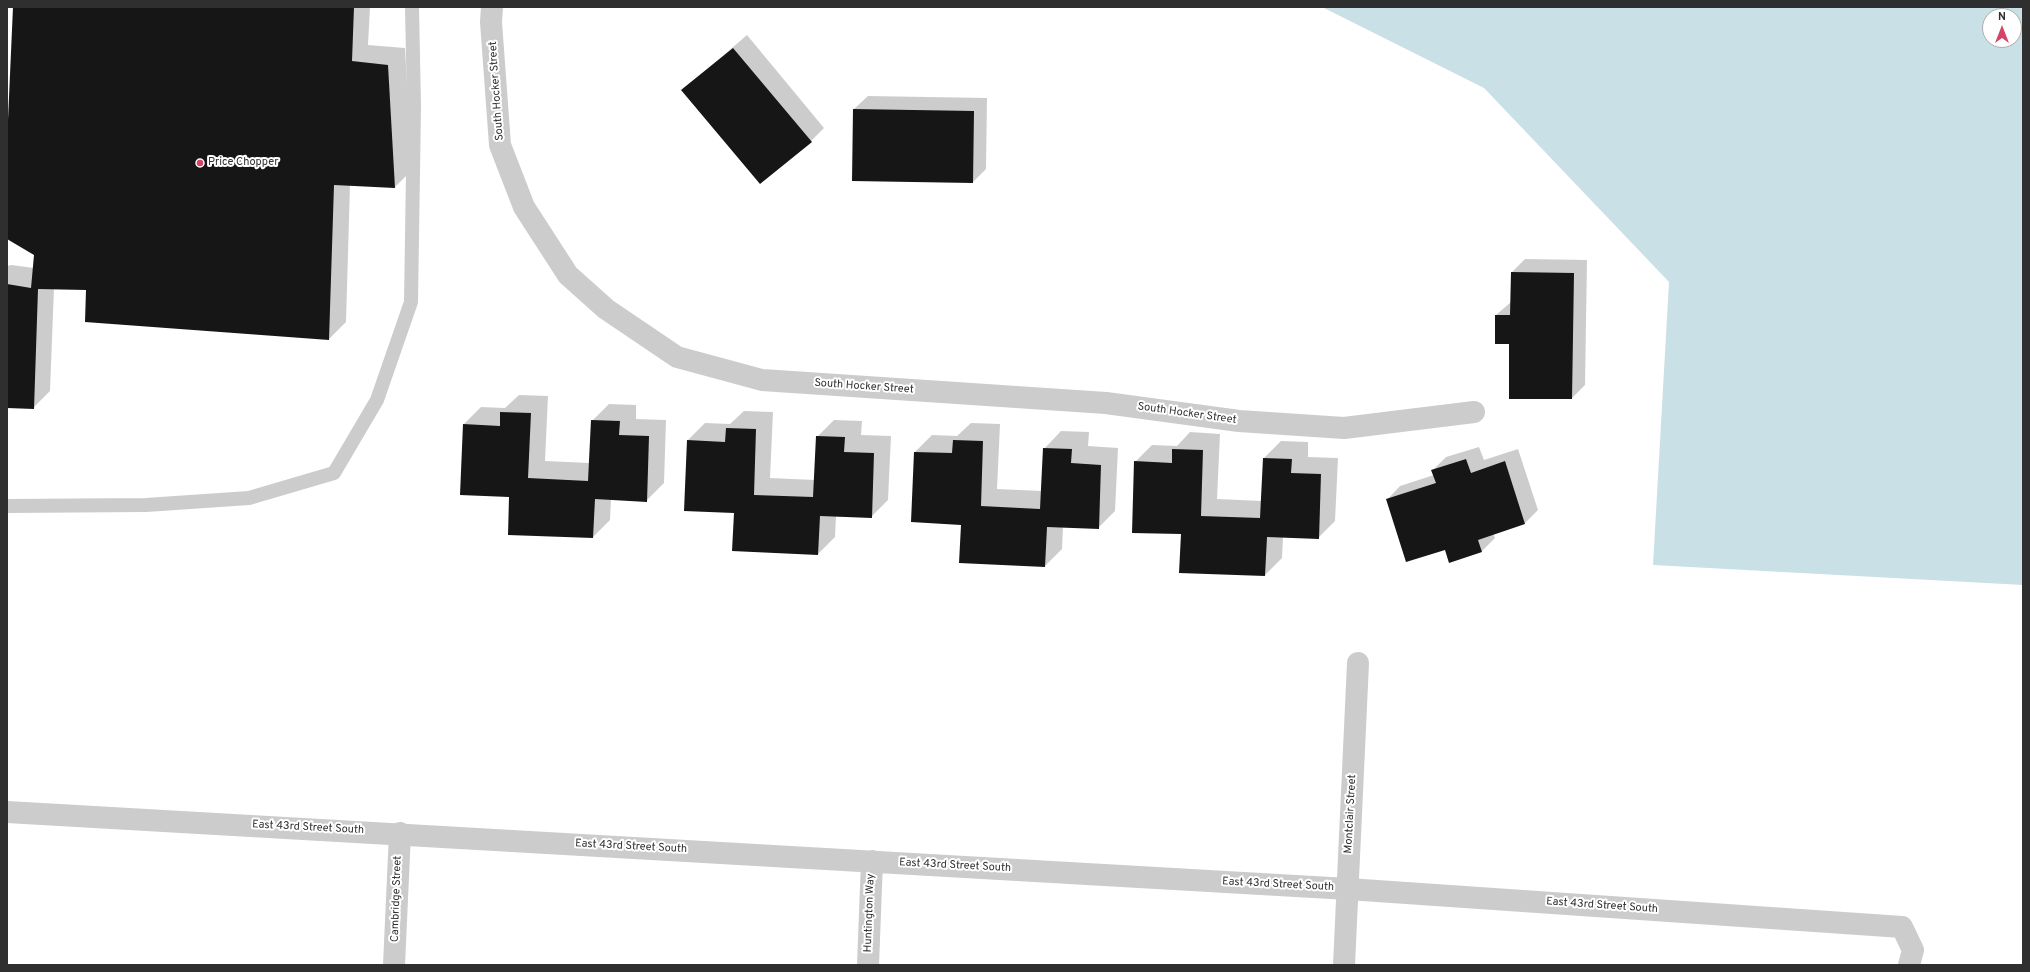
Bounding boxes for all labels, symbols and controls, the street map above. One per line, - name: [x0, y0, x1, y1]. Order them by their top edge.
- north arrow: [1982, 8, 2022, 48]
- text: N: [1998, 10, 2006, 24]
- street label: South Hocker Street: [487, 41, 507, 141]
- place label: Price Chopper: [208, 156, 278, 170]
- marker: Price Chopper: [195, 158, 205, 168]
- street label: South Hocker Street: [814, 377, 914, 397]
- street label: South Hocker Street: [1137, 401, 1237, 427]
- street label: Montclair Street: [1342, 774, 1360, 854]
- street label: East 43rd Street South: [252, 818, 364, 838]
- street label: East 43rd Street South: [575, 837, 687, 857]
- street label: Cambridge Street: [389, 855, 405, 943]
- street label: East 43rd Street South: [899, 856, 1011, 876]
- street label: Huntington Way: [862, 873, 878, 953]
- street label: East 43rd Street South: [1222, 875, 1334, 895]
- street label: East 43rd Street South: [1546, 896, 1658, 916]

